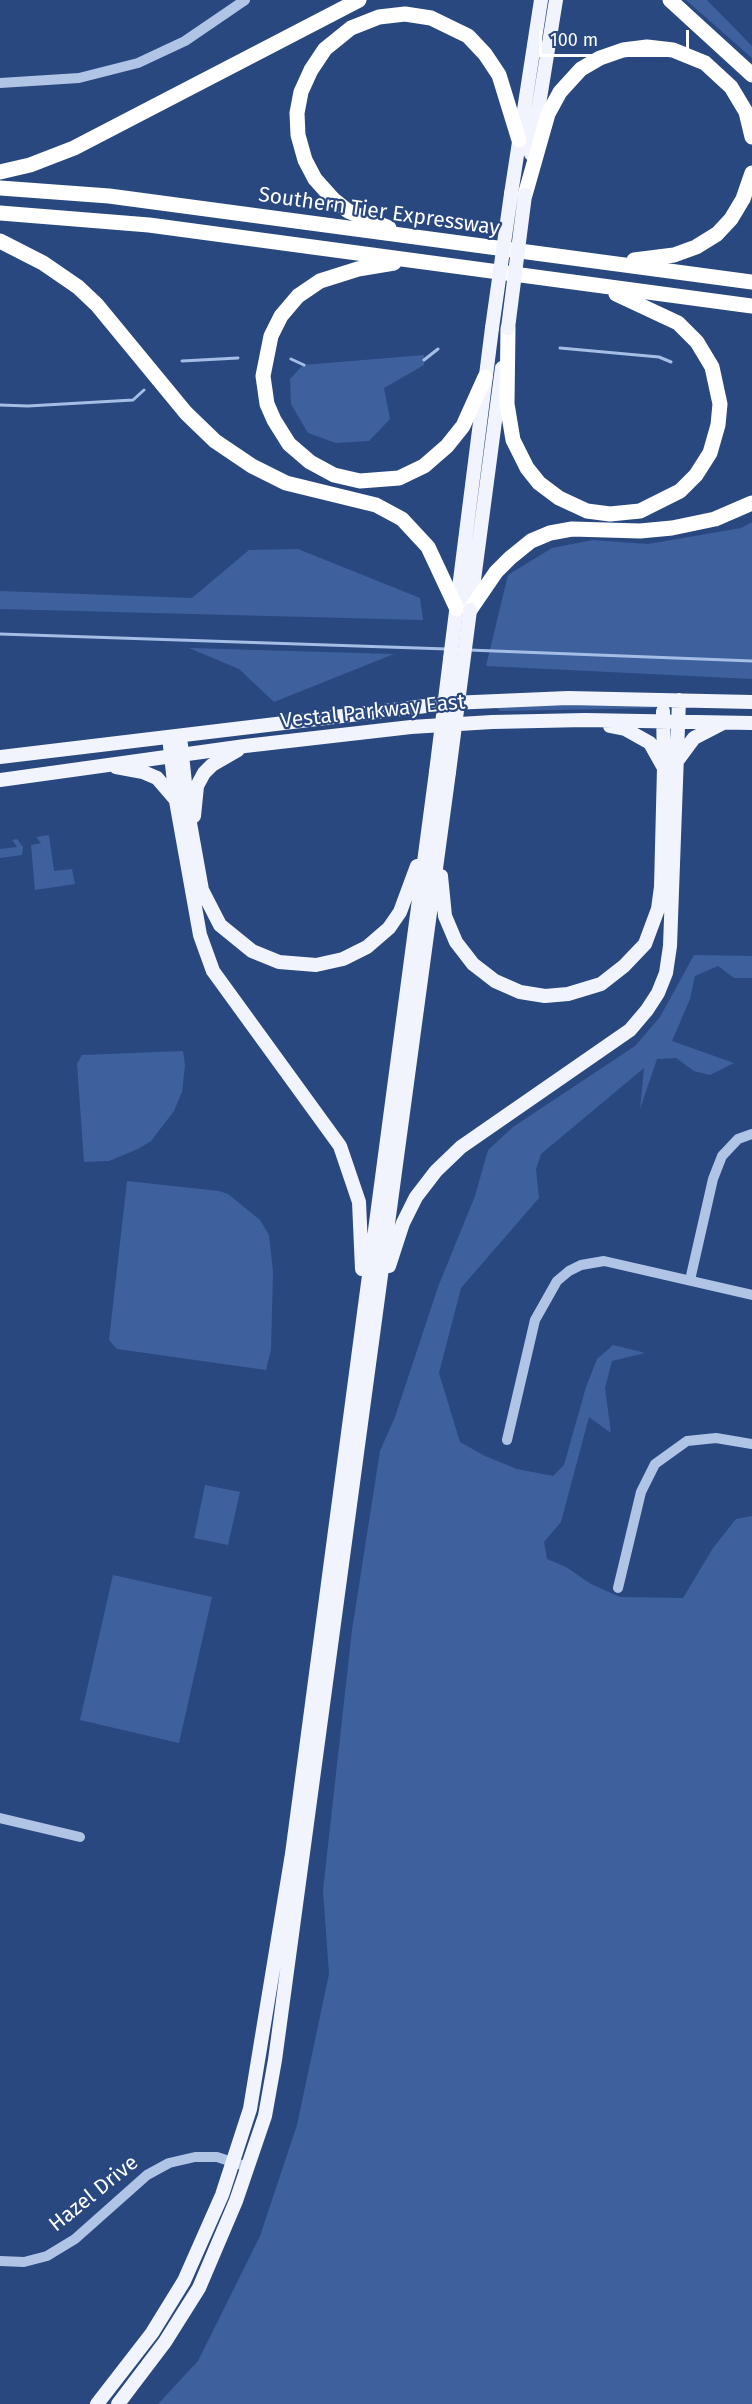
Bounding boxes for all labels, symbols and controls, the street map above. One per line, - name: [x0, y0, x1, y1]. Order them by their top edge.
- scale bar: [542, 18, 692, 56]
- text: 100 m: [550, 29, 598, 51]
- street label: Southern Tier Expressway: [257, 183, 501, 241]
- street label: Vestal Parkway East: [279, 690, 467, 734]
- street label: Hazel Drive: [44, 2150, 144, 2238]

